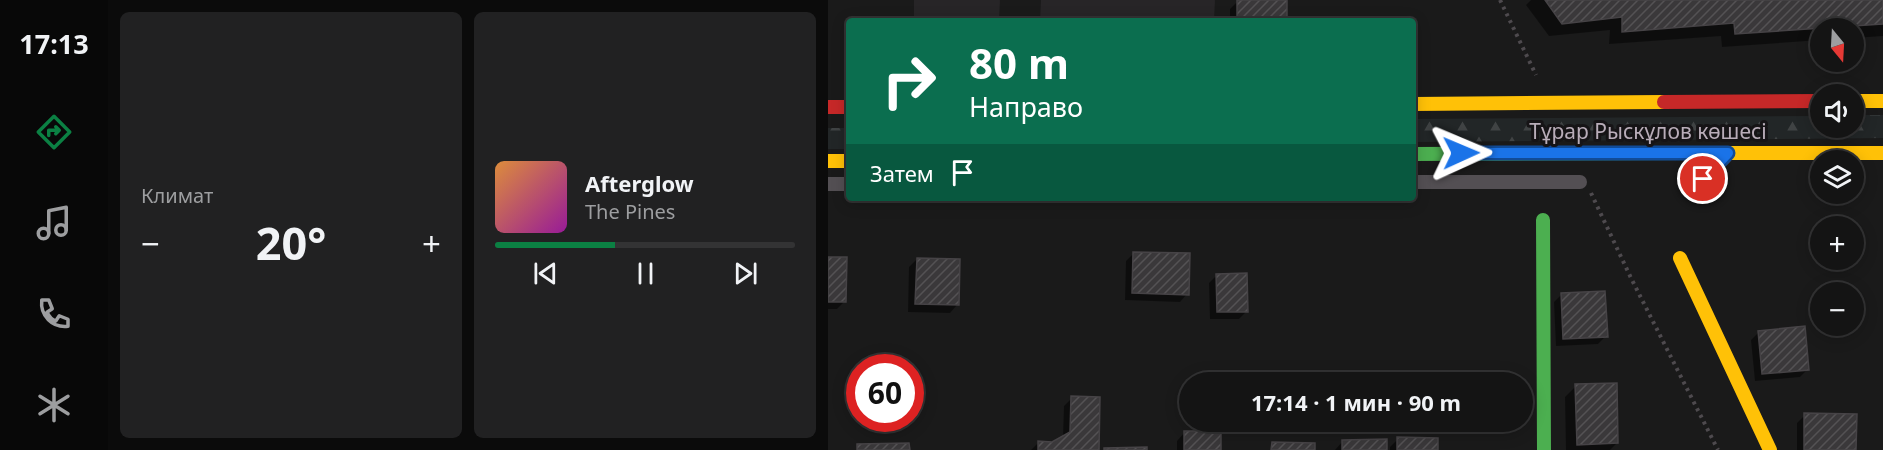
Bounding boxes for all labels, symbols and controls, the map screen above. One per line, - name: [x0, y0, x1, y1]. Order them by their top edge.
- north arrow: [1810, 18, 1864, 72]
- map controls: [1810, 18, 1864, 336]
- text: 17:13: [19, 25, 89, 62]
- text: 80 m: [969, 34, 1069, 91]
- icon: right: [870, 42, 948, 120]
- button: sound: [1810, 84, 1864, 138]
- text: Направо: [969, 88, 1083, 125]
- icon: directions: [33, 111, 75, 153]
- street label: Тұрар Рыскұлов көшесі: [1529, 117, 1767, 145]
- position arrow: [1429, 121, 1493, 185]
- button: layers: [1810, 150, 1864, 204]
- pin: [1677, 153, 1728, 204]
- icon: arrive: [946, 156, 979, 189]
- text: Затем: [870, 158, 934, 188]
- icon: arrive: [1686, 162, 1719, 195]
- text: Afterglow: [585, 168, 694, 198]
- text: Климат: [141, 182, 213, 209]
- text: The Pines: [585, 198, 675, 225]
- icon: music: [33, 202, 75, 244]
- text: 20°: [256, 212, 326, 273]
- button: +: [1810, 216, 1864, 270]
- text: −: [141, 221, 160, 266]
- text: +: [422, 221, 441, 266]
- icon: previous: [529, 257, 562, 290]
- icon: pause: [629, 257, 662, 290]
- icon: next: [729, 257, 762, 290]
- button: −: [1810, 282, 1864, 336]
- icon: phone: [33, 293, 75, 335]
- speed limit sign: 60: [846, 354, 924, 432]
- icon: climate: [33, 384, 75, 426]
- text: 17:14 · 1 мин · 90 m: [1251, 387, 1461, 417]

